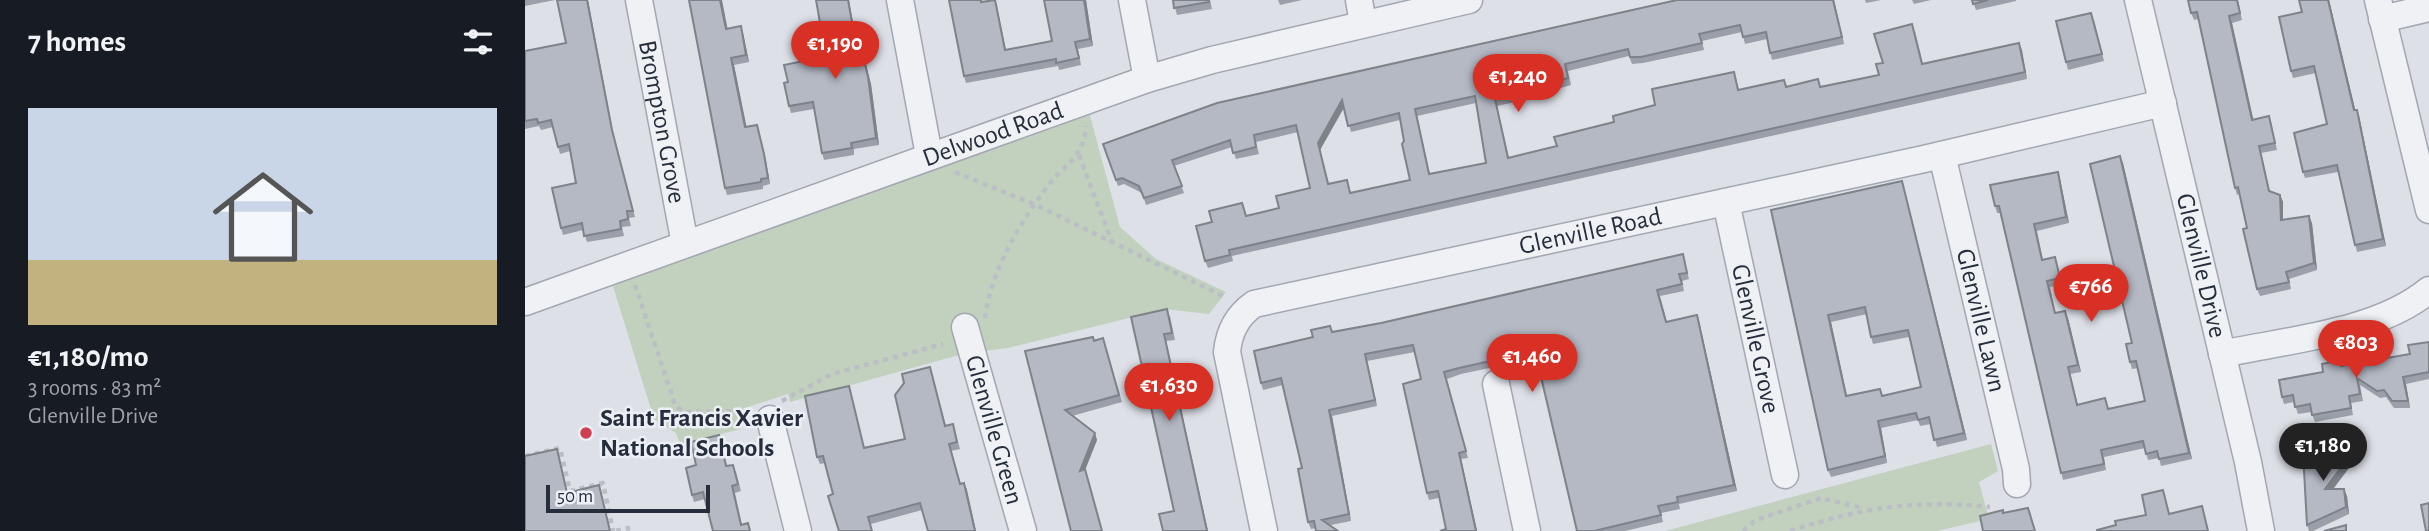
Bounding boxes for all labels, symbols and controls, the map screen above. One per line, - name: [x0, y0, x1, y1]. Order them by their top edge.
- pin: €1,190: [778, 22, 892, 81]
- icon: filters: [459, 23, 497, 61]
- text: 7 homes: [28, 27, 126, 57]
- text: €1,190: [807, 32, 863, 55]
- street label: Brompton Grove: [634, 38, 690, 205]
- pin: €1,240: [1461, 54, 1575, 114]
- text: €1,240: [1489, 65, 1547, 88]
- street label: Delwood Road: [919, 97, 1067, 171]
- icon: home: [200, 154, 326, 280]
- street label: Glenville Drive: [2172, 191, 2231, 340]
- street label: Glenville Road: [1517, 203, 1664, 259]
- street label: Glenville Lawn: [1952, 246, 2010, 395]
- street label: Glenville Grove: [1727, 262, 1784, 416]
- pin: €766: [2050, 264, 2132, 324]
- text: €766: [2070, 275, 2112, 298]
- pin: €803: [2315, 320, 2397, 380]
- text: €803: [2334, 331, 2378, 354]
- pin: €1,460: [1475, 334, 1589, 394]
- text: €1,180/mo: [28, 342, 148, 372]
- text: €1,460: [1503, 345, 1561, 368]
- street label: Glenville Green: [961, 352, 1028, 508]
- pin: €1,630: [1112, 364, 1226, 423]
- text: €1,630: [1140, 374, 1198, 397]
- text: 3 rooms · 83 m²: [28, 377, 161, 400]
- text: Glenville Drive: [28, 405, 158, 428]
- place label: Saint Francis Xavier National Schools: [600, 405, 803, 461]
- pin: €1,180: [2266, 424, 2380, 483]
- marker: Saint Francis Xavier National Schools: [578, 425, 594, 441]
- text: €1,180: [2295, 434, 2351, 457]
- scale bar: [546, 482, 711, 514]
- text: 50 m: [557, 487, 593, 506]

